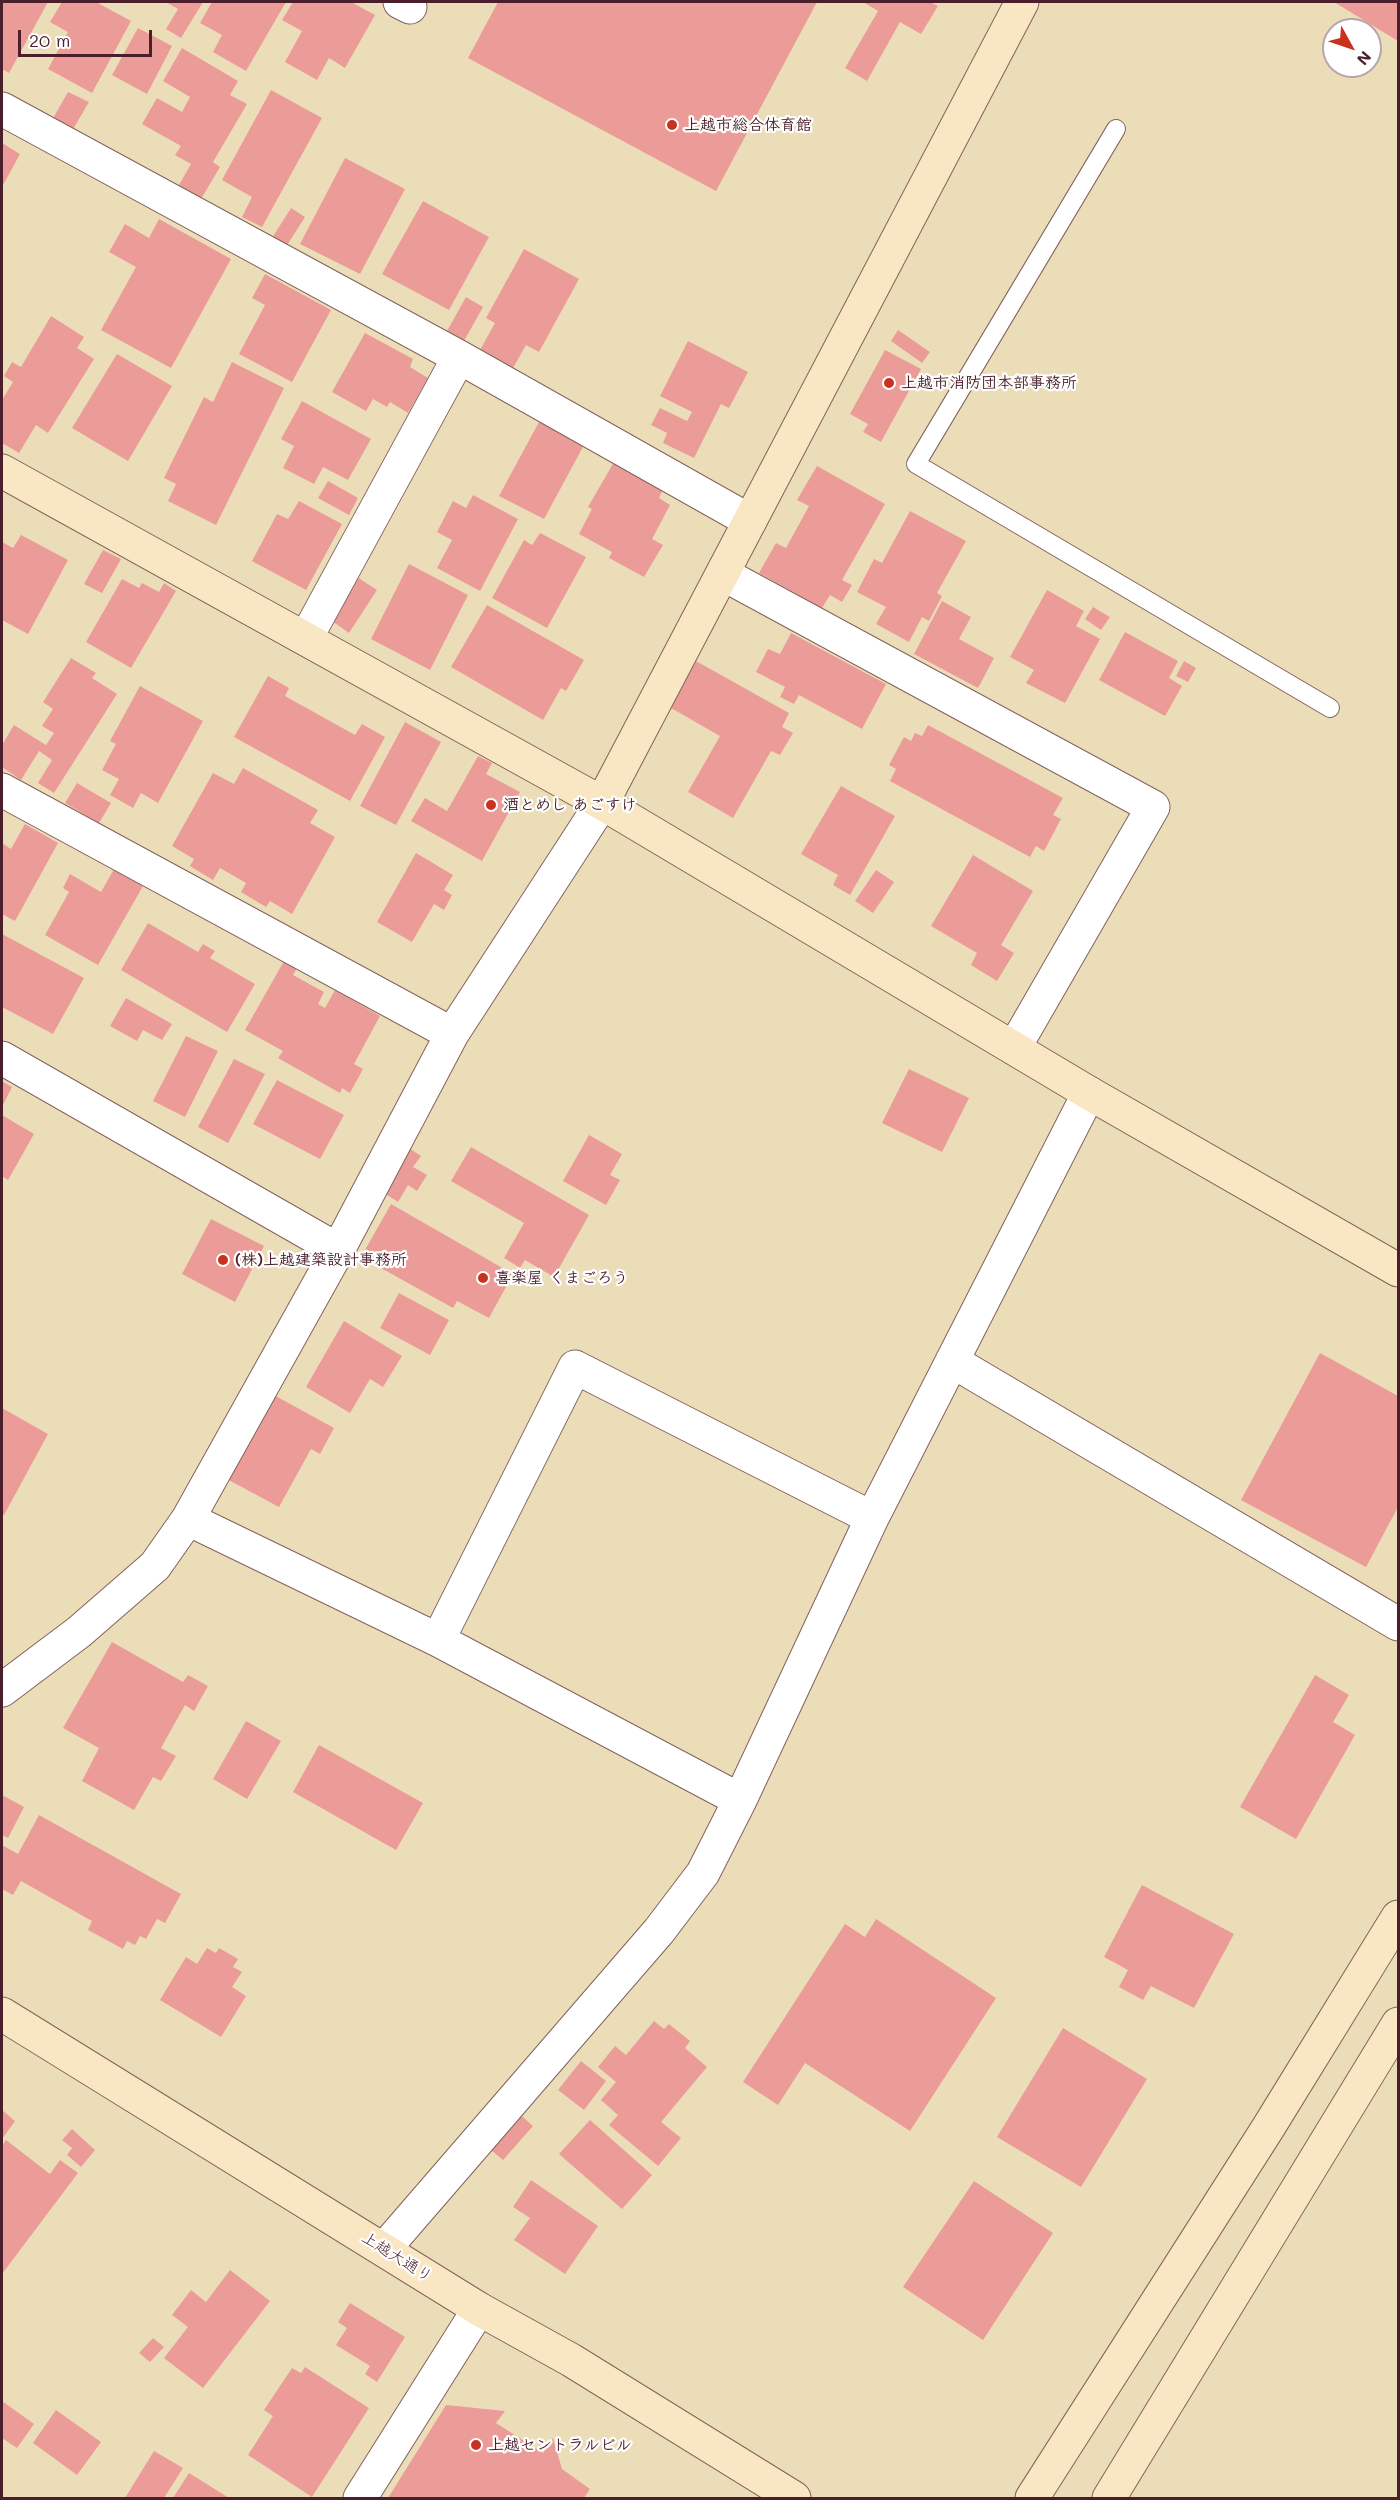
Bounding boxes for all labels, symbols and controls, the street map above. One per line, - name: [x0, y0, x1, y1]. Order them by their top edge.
- scale bar: [21, 18, 154, 56]
- north arrow: [1322, 18, 1382, 78]
- text: 20 m: [29, 28, 70, 52]
- text: N: [1353, 47, 1377, 70]
- place label: 上越市総合体育館: [684, 115, 812, 135]
- marker: 上越市総合体育館: [665, 118, 679, 132]
- place label: 上越市消防団本部事務所: [901, 373, 1077, 393]
- marker: 上越市消防団本部事務所: [882, 376, 896, 390]
- place label: 酒とめし あごすけ: [503, 795, 637, 815]
- marker: 酒とめし あごすけ: [484, 798, 498, 812]
- place label: (株)上越建築設計事務所: [235, 1250, 407, 1270]
- marker: (株)上越建築設計事務所: [216, 1253, 230, 1267]
- place label: 喜楽屋 くまごろう: [495, 1268, 629, 1288]
- marker: 喜楽屋 くまごろう: [476, 1271, 490, 1285]
- street label: 上越大通り: [358, 2228, 436, 2286]
- place label: 上越セントラルビル: [488, 2435, 632, 2455]
- marker: 上越セントラルビル: [469, 2438, 483, 2452]

